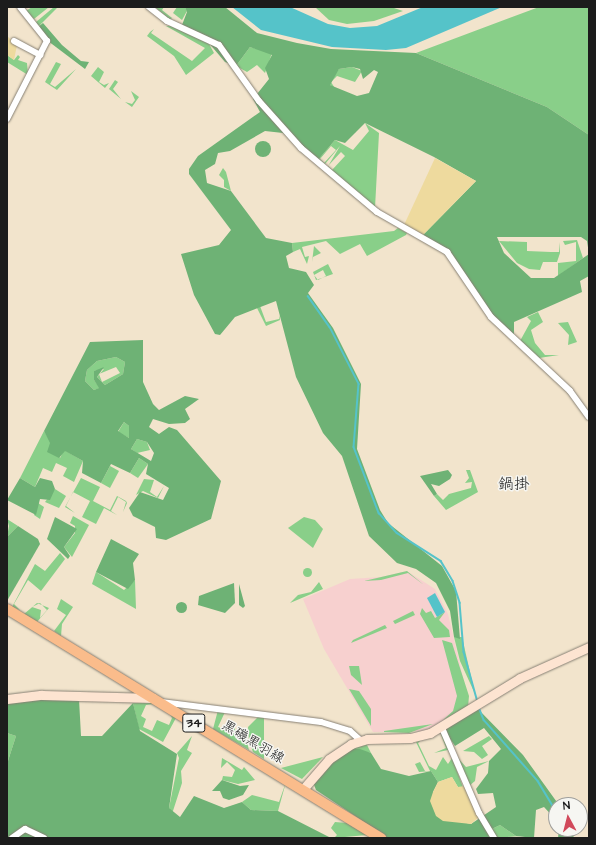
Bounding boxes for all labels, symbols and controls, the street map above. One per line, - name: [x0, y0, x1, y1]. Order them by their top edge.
- district label: 鍋掛: [498, 474, 530, 494]
- road number: 34: [182, 712, 206, 734]
- street label: 黒磯黒羽線: [219, 717, 287, 767]
- north arrow: [548, 797, 588, 837]
- text: N: [562, 798, 571, 813]

